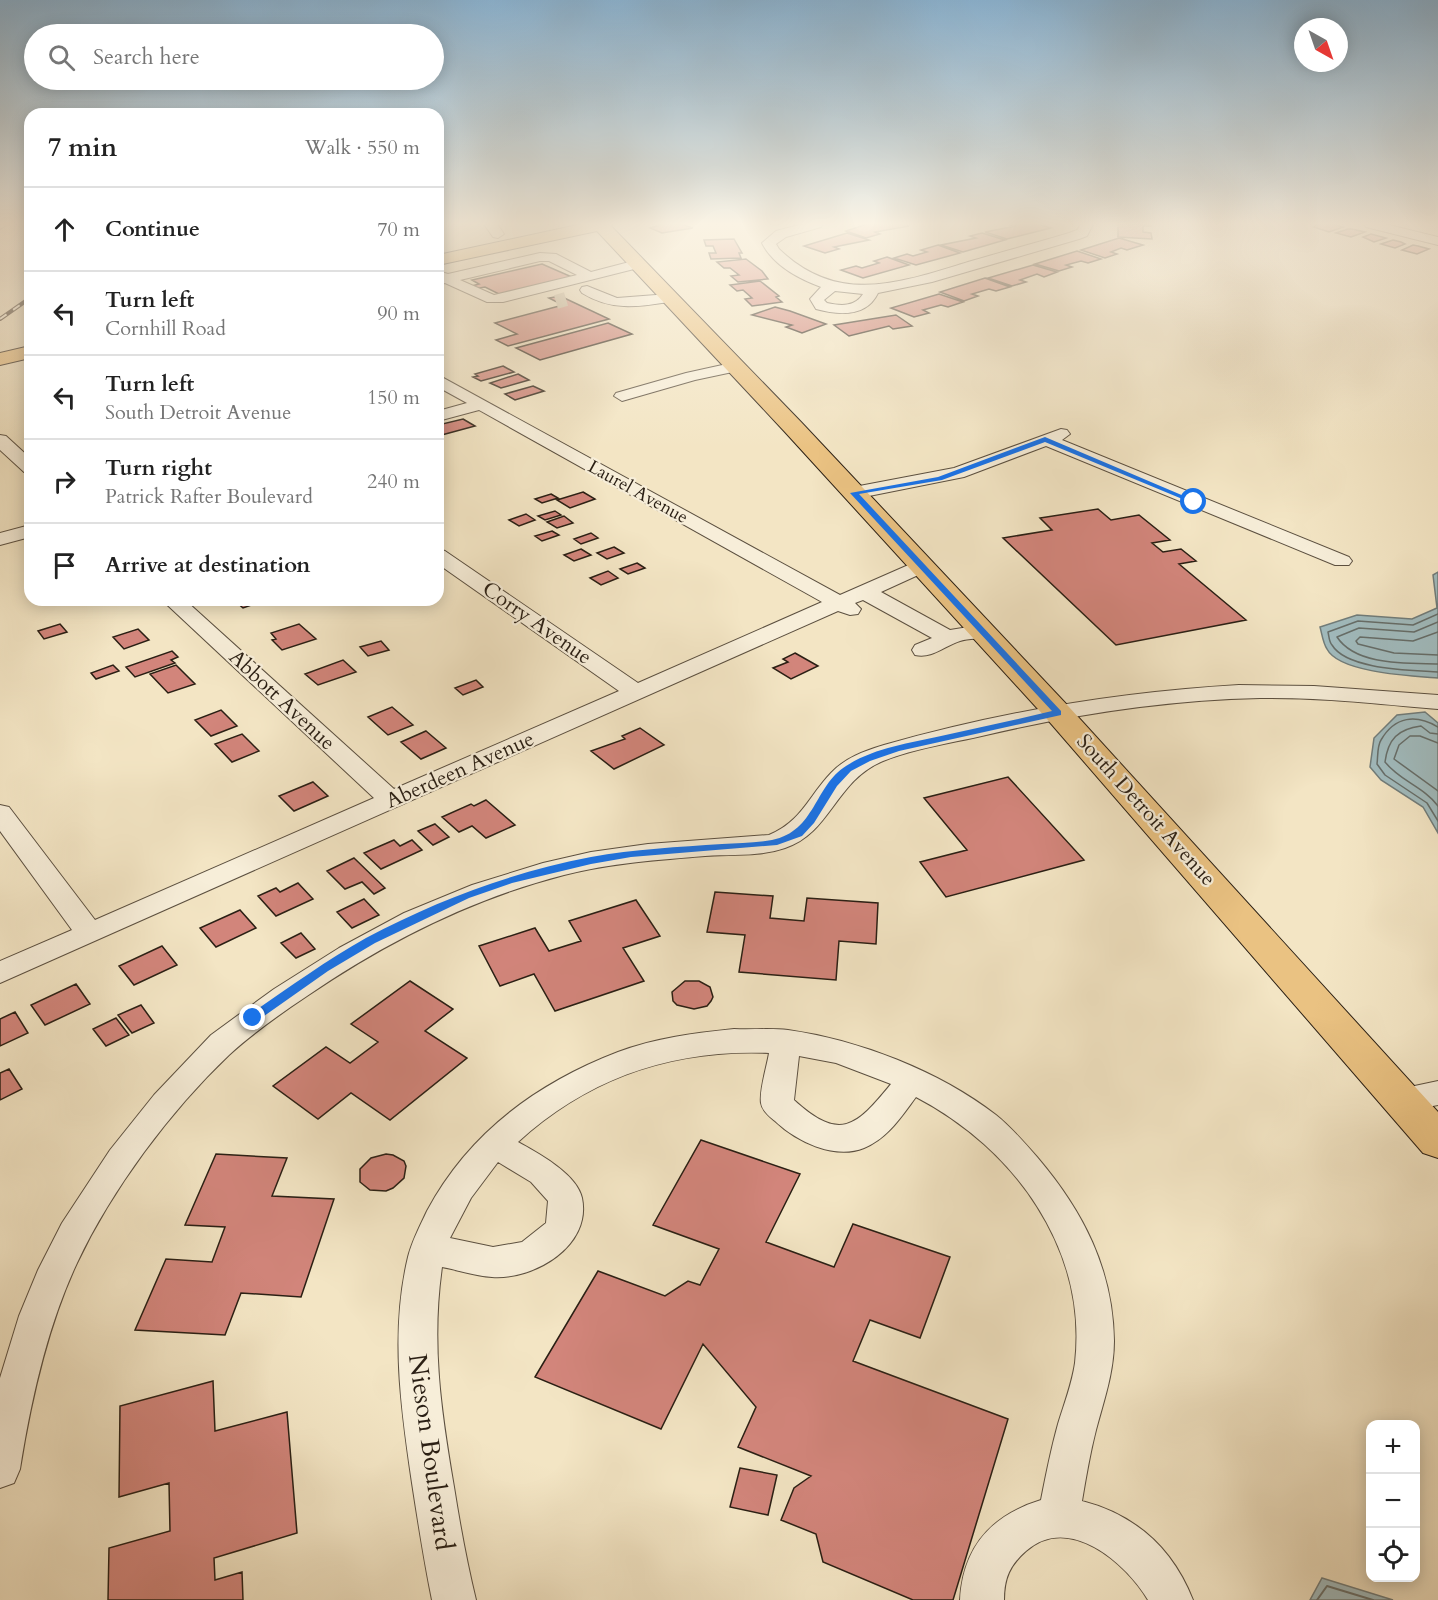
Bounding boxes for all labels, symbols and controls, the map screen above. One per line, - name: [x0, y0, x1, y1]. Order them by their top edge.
- north arrow: [1294, 18, 1348, 72]
- search box: [24, 24, 444, 90]
- icon: search: [45, 41, 78, 74]
- text: Search here: [93, 42, 200, 72]
- text: 7 min: [48, 130, 117, 165]
- text: Walk · 550 m: [305, 134, 420, 161]
- icon: ahead: [48, 213, 81, 246]
- text: Continue: [105, 214, 200, 244]
- text: 70 m: [377, 216, 420, 243]
- text: Turn left: [105, 285, 194, 315]
- icon: left: [48, 297, 81, 330]
- text: 90 m: [377, 300, 420, 327]
- text: Cornhill Road: [105, 315, 226, 342]
- text: Turn left: [105, 369, 194, 399]
- icon: left: [48, 381, 81, 414]
- text: 150 m: [367, 384, 420, 411]
- text: South Detroit Avenue: [105, 399, 291, 426]
- text: Turn right: [105, 453, 212, 483]
- street label: Laurel Avenue: [583, 454, 693, 530]
- icon: right: [48, 465, 81, 498]
- text: 240 m: [367, 468, 420, 495]
- text: Patrick Rafter Boulevard: [105, 483, 313, 510]
- route start: [1180, 488, 1206, 514]
- icon: arrive: [48, 549, 81, 582]
- text: Arrive at destination: [105, 550, 310, 580]
- street label: Corry Avenue: [476, 575, 598, 671]
- street label: Abbott Avenue: [222, 643, 342, 757]
- street label: Aberdeen Avenue: [381, 724, 539, 816]
- street label: South Detroit Avenue: [1070, 728, 1222, 892]
- route end: [239, 1004, 265, 1030]
- street label: Nieson Boulevard: [400, 1352, 462, 1553]
- map controls: [1366, 1420, 1420, 1582]
- button: +: [1366, 1420, 1420, 1474]
- button: −: [1366, 1474, 1420, 1528]
- button: locate: [1366, 1528, 1420, 1582]

